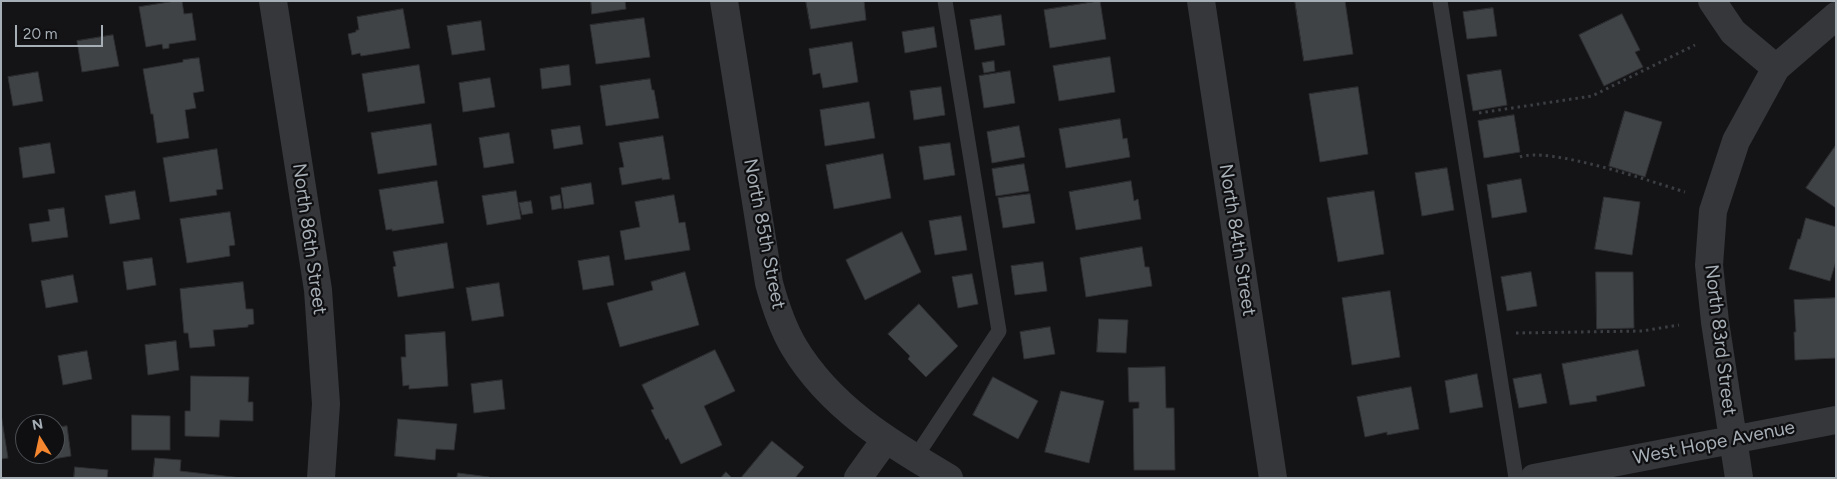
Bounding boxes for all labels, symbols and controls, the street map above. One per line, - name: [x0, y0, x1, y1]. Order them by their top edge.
- scale bar: [18, 15, 105, 47]
- text: 20 m: [23, 25, 57, 43]
- street label: North 85th Street: [738, 157, 790, 311]
- street label: North 86th Street: [287, 162, 331, 316]
- street label: North 84th Street: [1214, 162, 1260, 318]
- street label: North 83rd Street: [1699, 263, 1741, 417]
- north arrow: [15, 414, 65, 464]
- text: N: [31, 415, 44, 434]
- street label: West Hope Avenue: [1631, 416, 1797, 470]

